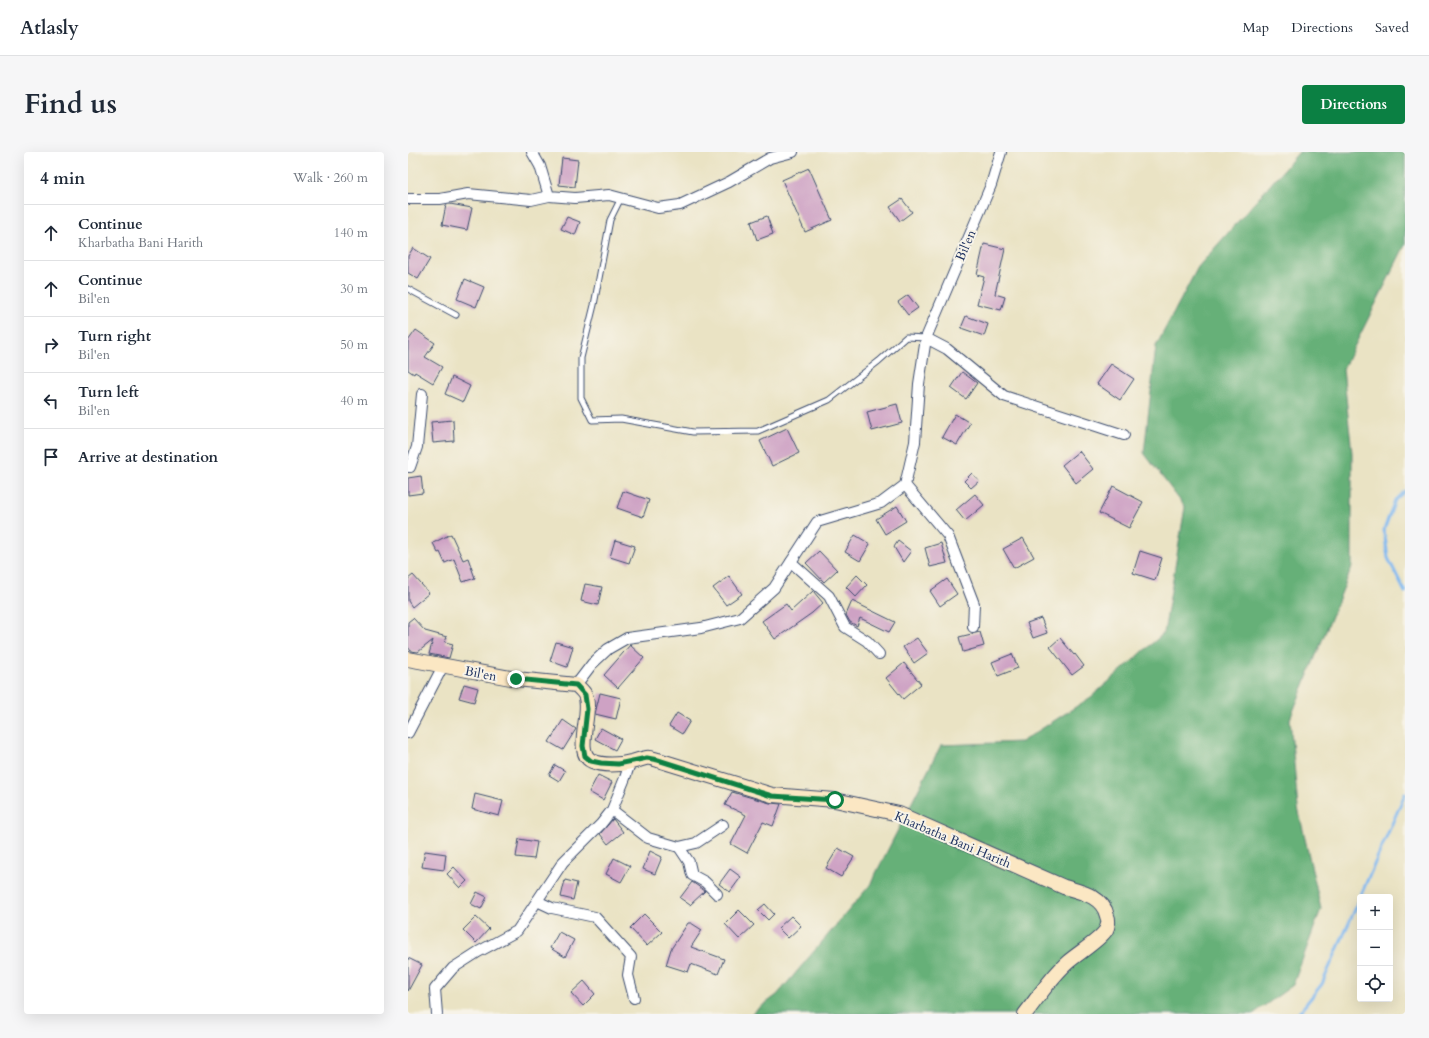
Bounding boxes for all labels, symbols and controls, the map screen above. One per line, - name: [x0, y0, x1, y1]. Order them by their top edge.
- text: Atlasly: [20, 15, 79, 41]
- text: Map: [1243, 18, 1269, 37]
- text: Directions: [1291, 18, 1353, 37]
- text: Saved: [1375, 18, 1409, 37]
- text: Find us: [24, 85, 117, 123]
- button: Directions: [1302, 85, 1405, 124]
- text: 4 min: [40, 167, 85, 190]
- text: Walk · 260 m: [293, 169, 368, 187]
- text: Continue: [78, 214, 143, 234]
- icon: ahead: [40, 222, 62, 244]
- text: 140 m: [334, 224, 368, 242]
- street label: Bil'en: [951, 227, 981, 264]
- text: Kharbatha Bani Harith: [78, 234, 203, 252]
- text: Continue: [78, 270, 143, 290]
- icon: ahead: [40, 278, 62, 300]
- text: 30 m: [340, 280, 368, 298]
- text: Bil'en: [78, 290, 110, 308]
- text: Turn right: [78, 326, 151, 346]
- icon: right: [40, 334, 62, 356]
- text: 50 m: [340, 336, 368, 354]
- text: Bil'en: [78, 346, 110, 364]
- text: Turn left: [78, 382, 139, 402]
- icon: left: [40, 390, 62, 412]
- text: 40 m: [340, 392, 368, 410]
- text: Bil'en: [78, 402, 110, 420]
- icon: arrive: [40, 446, 62, 468]
- text: Arrive at destination: [78, 447, 218, 467]
- street label: Bil'en: [463, 662, 499, 686]
- route end: [507, 670, 525, 688]
- route start: [826, 791, 844, 809]
- street label: Kharbatha Bani Harith: [891, 807, 1014, 873]
- map controls: [1357, 894, 1393, 1002]
- button: +: [1357, 894, 1393, 930]
- button: −: [1357, 930, 1393, 966]
- button: locate: [1357, 966, 1393, 1002]

